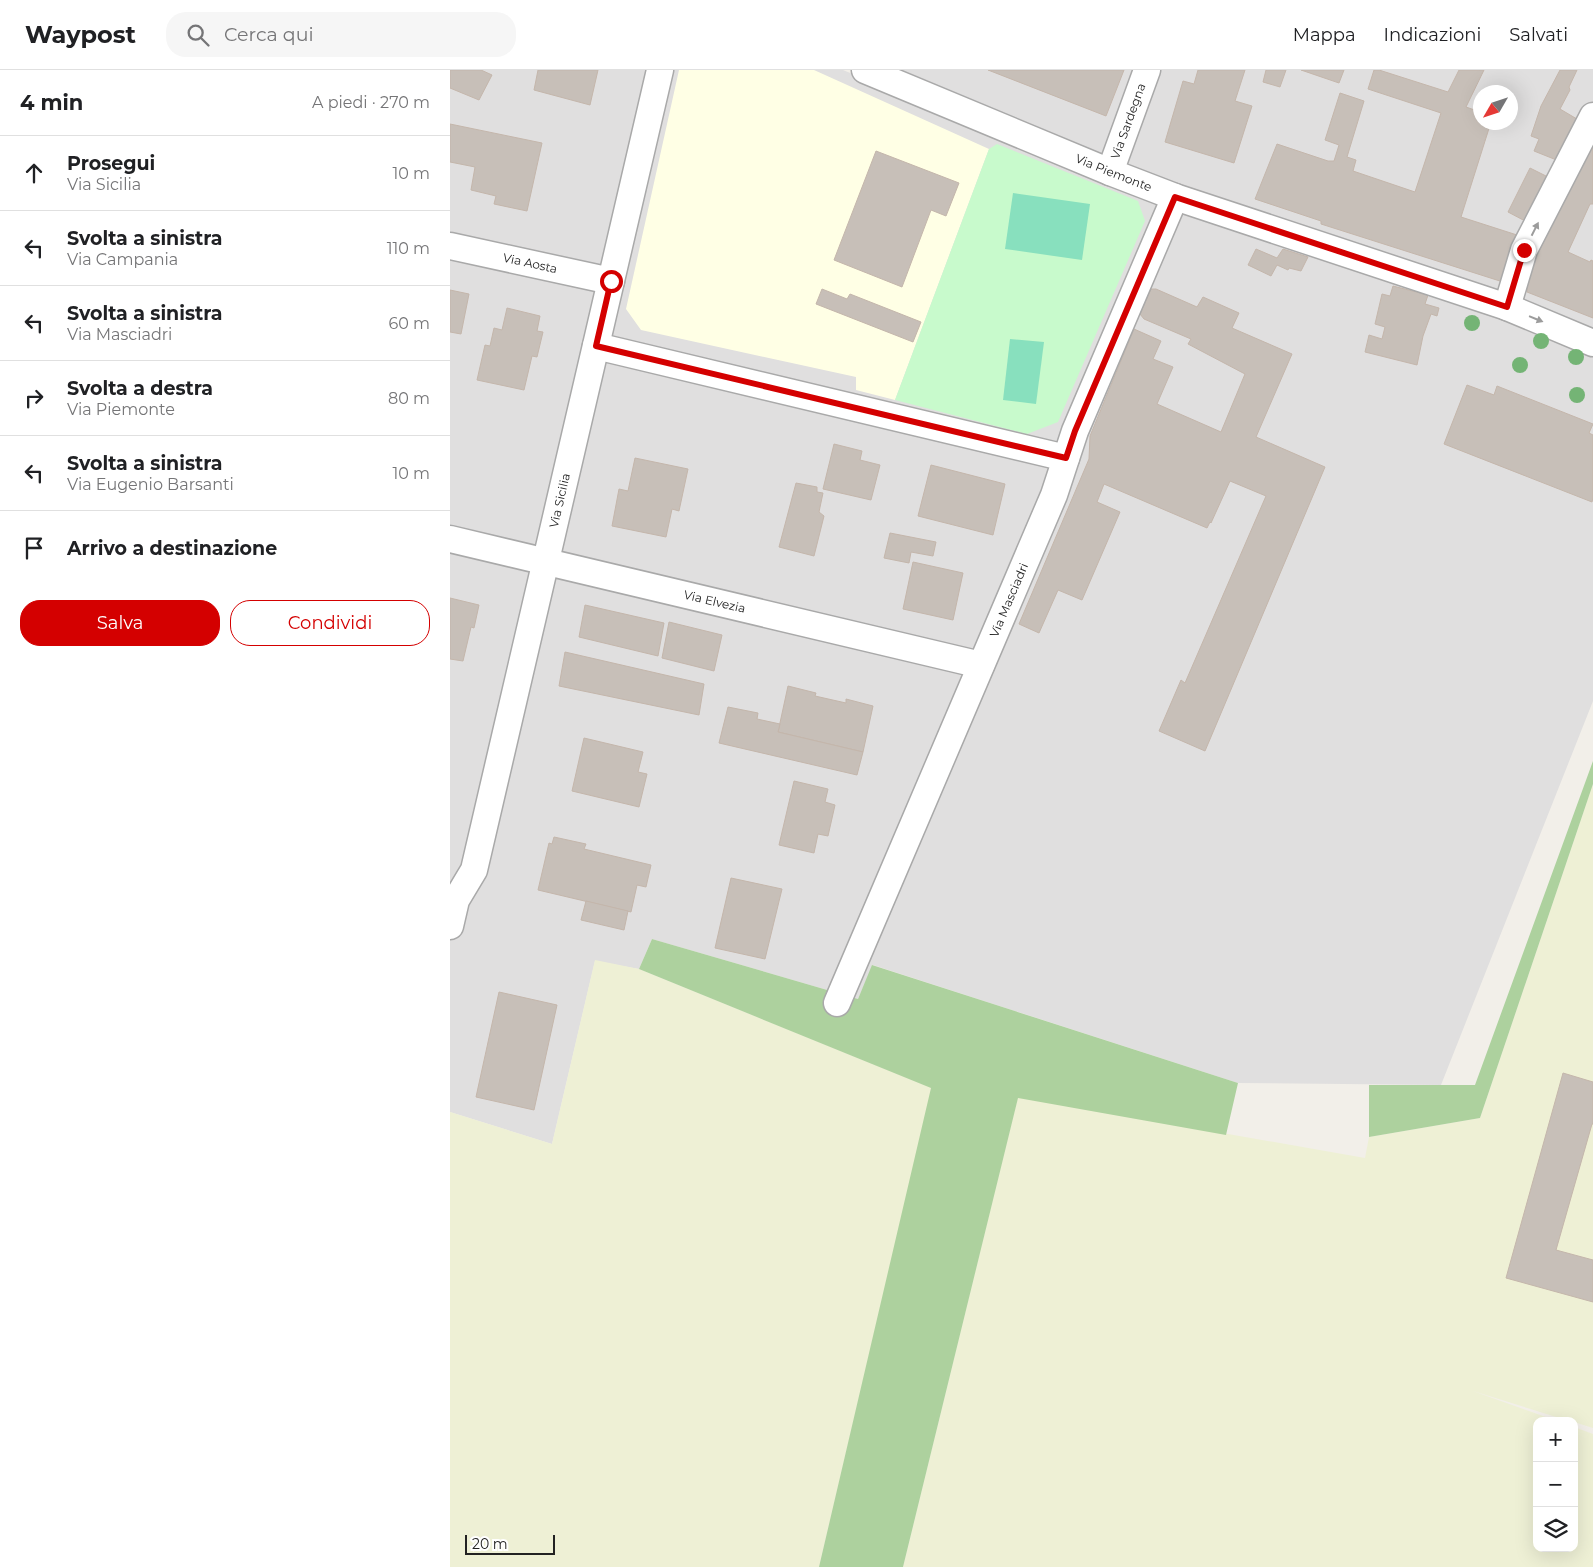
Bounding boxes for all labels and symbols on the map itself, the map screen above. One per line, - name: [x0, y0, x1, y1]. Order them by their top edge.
- street label: Via Sardegna: [1107, 81, 1149, 161]
- north arrow: [1473, 85, 1518, 130]
- street label: Via Piemonte: [1073, 150, 1154, 194]
- one-way arrow: [1531, 221, 1539, 236]
- route end: [1513, 239, 1536, 262]
- street label: Via Aosta: [502, 250, 559, 276]
- route start: [600, 270, 623, 293]
- one-way arrow: [1529, 316, 1543, 324]
- street label: Via Sicilia: [546, 472, 573, 529]
- street label: Via Masciadri: [986, 561, 1031, 639]
- street label: Via Elvezia: [682, 587, 747, 616]
- scale bar: [465, 1532, 555, 1555]

